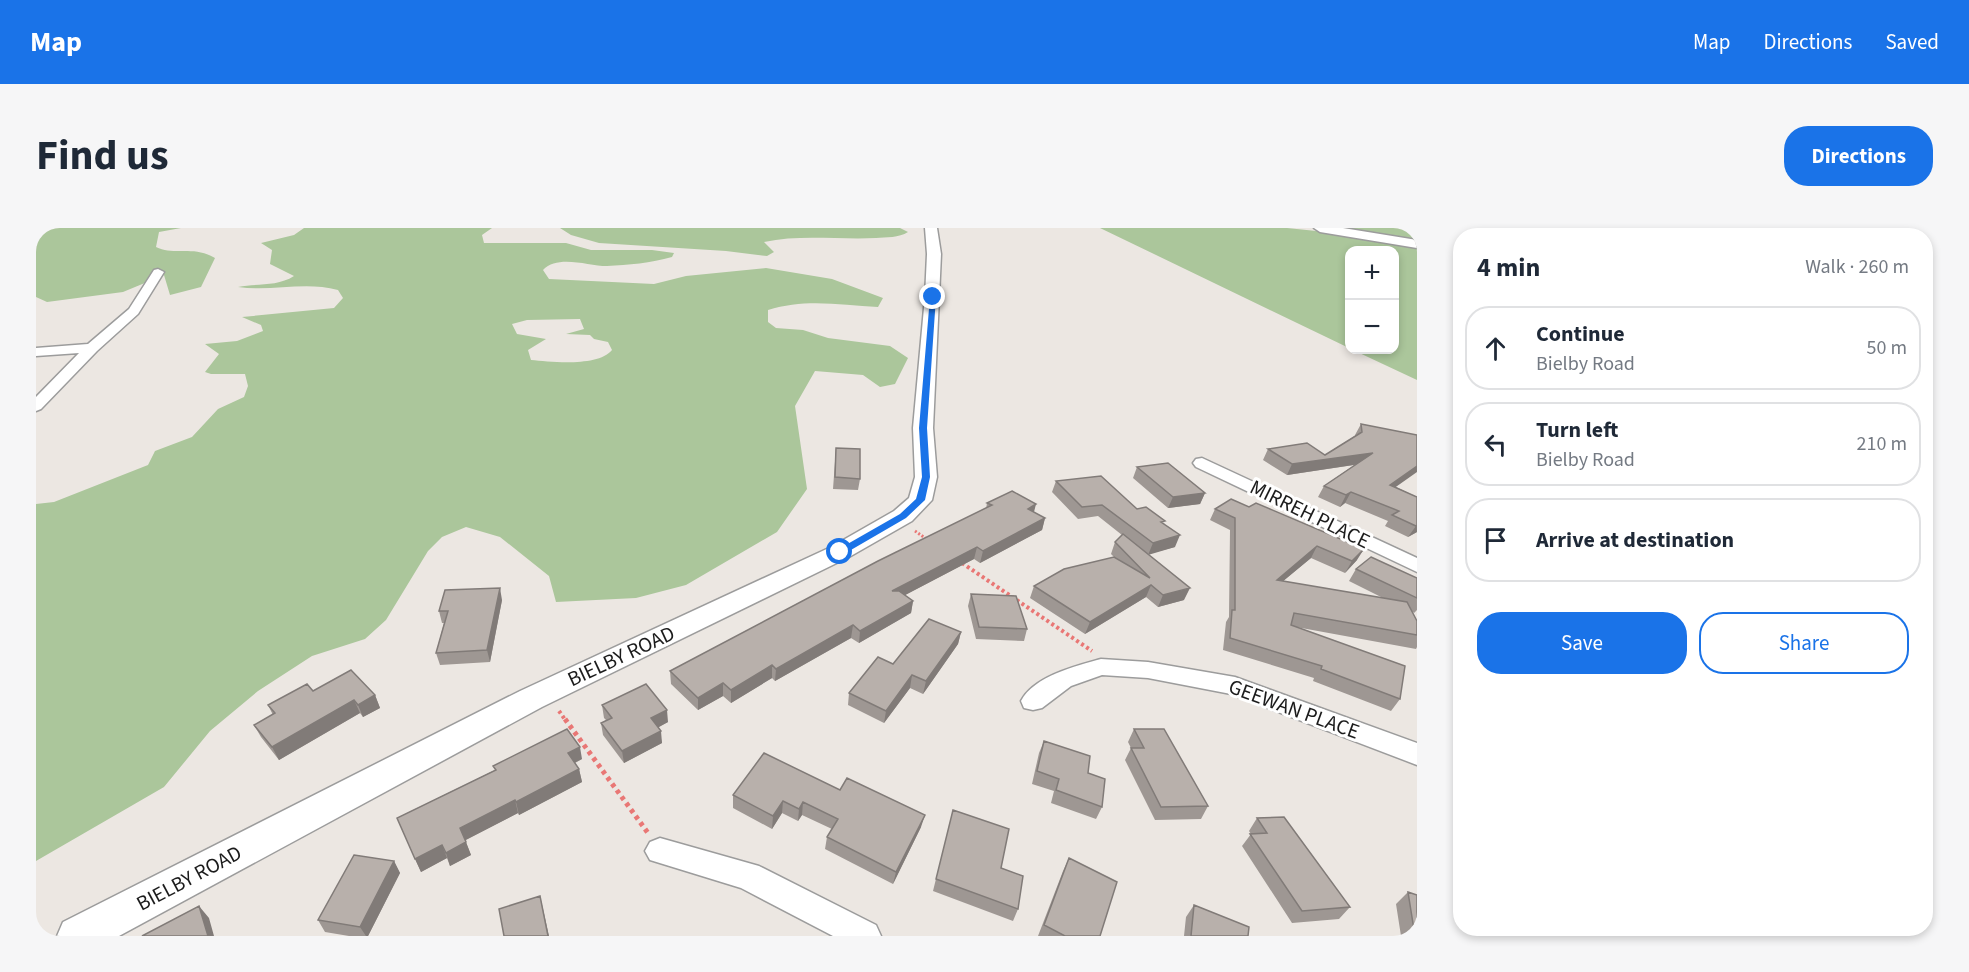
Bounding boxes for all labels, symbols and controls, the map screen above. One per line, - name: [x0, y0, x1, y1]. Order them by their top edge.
- text: Map: [30, 22, 82, 62]
- text: Map: [1693, 27, 1731, 57]
- text: Directions: [1764, 27, 1852, 57]
- text: Saved: [1885, 27, 1939, 57]
- text: Find us: [36, 126, 169, 186]
- button: Directions: [1784, 126, 1933, 186]
- map controls: [1345, 246, 1399, 354]
- button: +: [1345, 246, 1399, 300]
- text: 4 min: [1477, 249, 1540, 286]
- text: Walk · 260 m: [1805, 253, 1909, 281]
- route end: [919, 283, 945, 309]
- button: −: [1345, 300, 1399, 354]
- text: Continue: [1536, 318, 1625, 350]
- icon: ahead: [1479, 332, 1512, 365]
- text: 50 m: [1867, 334, 1907, 362]
- text: Bielby Road: [1536, 350, 1635, 378]
- text: Turn left: [1536, 414, 1618, 446]
- icon: left: [1479, 428, 1512, 461]
- text: 210 m: [1857, 430, 1907, 458]
- text: Bielby Road: [1536, 446, 1635, 474]
- street label: MIRREH PLACE: [1245, 472, 1375, 556]
- icon: arrive: [1479, 524, 1512, 557]
- text: Arrive at destination: [1536, 524, 1734, 556]
- route start: [826, 538, 852, 564]
- button: Save: [1477, 612, 1687, 674]
- button: Share: [1699, 612, 1909, 674]
- street label: BIELBY ROAD: [562, 618, 680, 694]
- street label: GEEWAN PLACE: [1224, 671, 1364, 747]
- street label: BIELBY ROAD: [131, 838, 247, 918]

